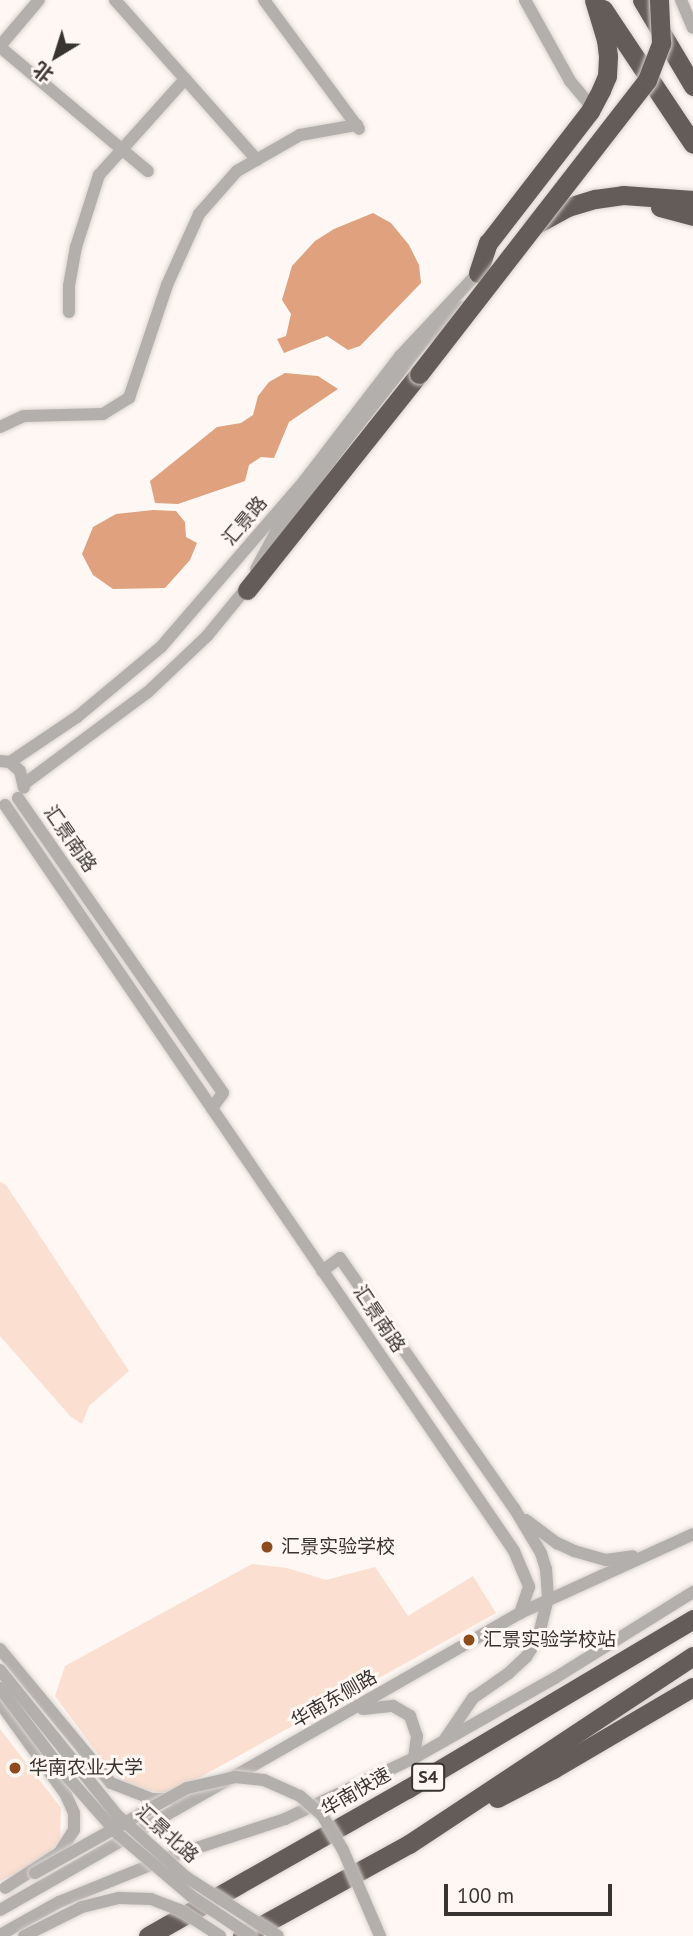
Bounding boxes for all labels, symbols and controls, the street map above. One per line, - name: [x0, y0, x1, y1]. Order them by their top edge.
- north arrow: [21, 21, 91, 91]
- text: 北: [28, 57, 58, 88]
- street label: 汇景路: [218, 492, 272, 550]
- street label: 汇景南路: [39, 801, 101, 877]
- street label: 汇景南路: [348, 1281, 410, 1357]
- place label: 汇景实验学校: [281, 1536, 395, 1558]
- marker: 汇景实验学校: [259, 1539, 275, 1555]
- place label: 汇景实验学校站: [483, 1629, 616, 1651]
- marker: 汇景实验学校站: [461, 1632, 477, 1648]
- street label: 华南东侧路: [287, 1665, 381, 1733]
- place label: 华南农业大学: [29, 1757, 143, 1779]
- marker: 华南农业大学: [7, 1760, 23, 1776]
- road number: S4: [410, 1762, 446, 1792]
- street label: 华南快速: [317, 1763, 395, 1821]
- street label: 汇景北路: [131, 1800, 203, 1868]
- scale bar: [448, 1870, 616, 1914]
- text: 100 m: [457, 1882, 514, 1909]

